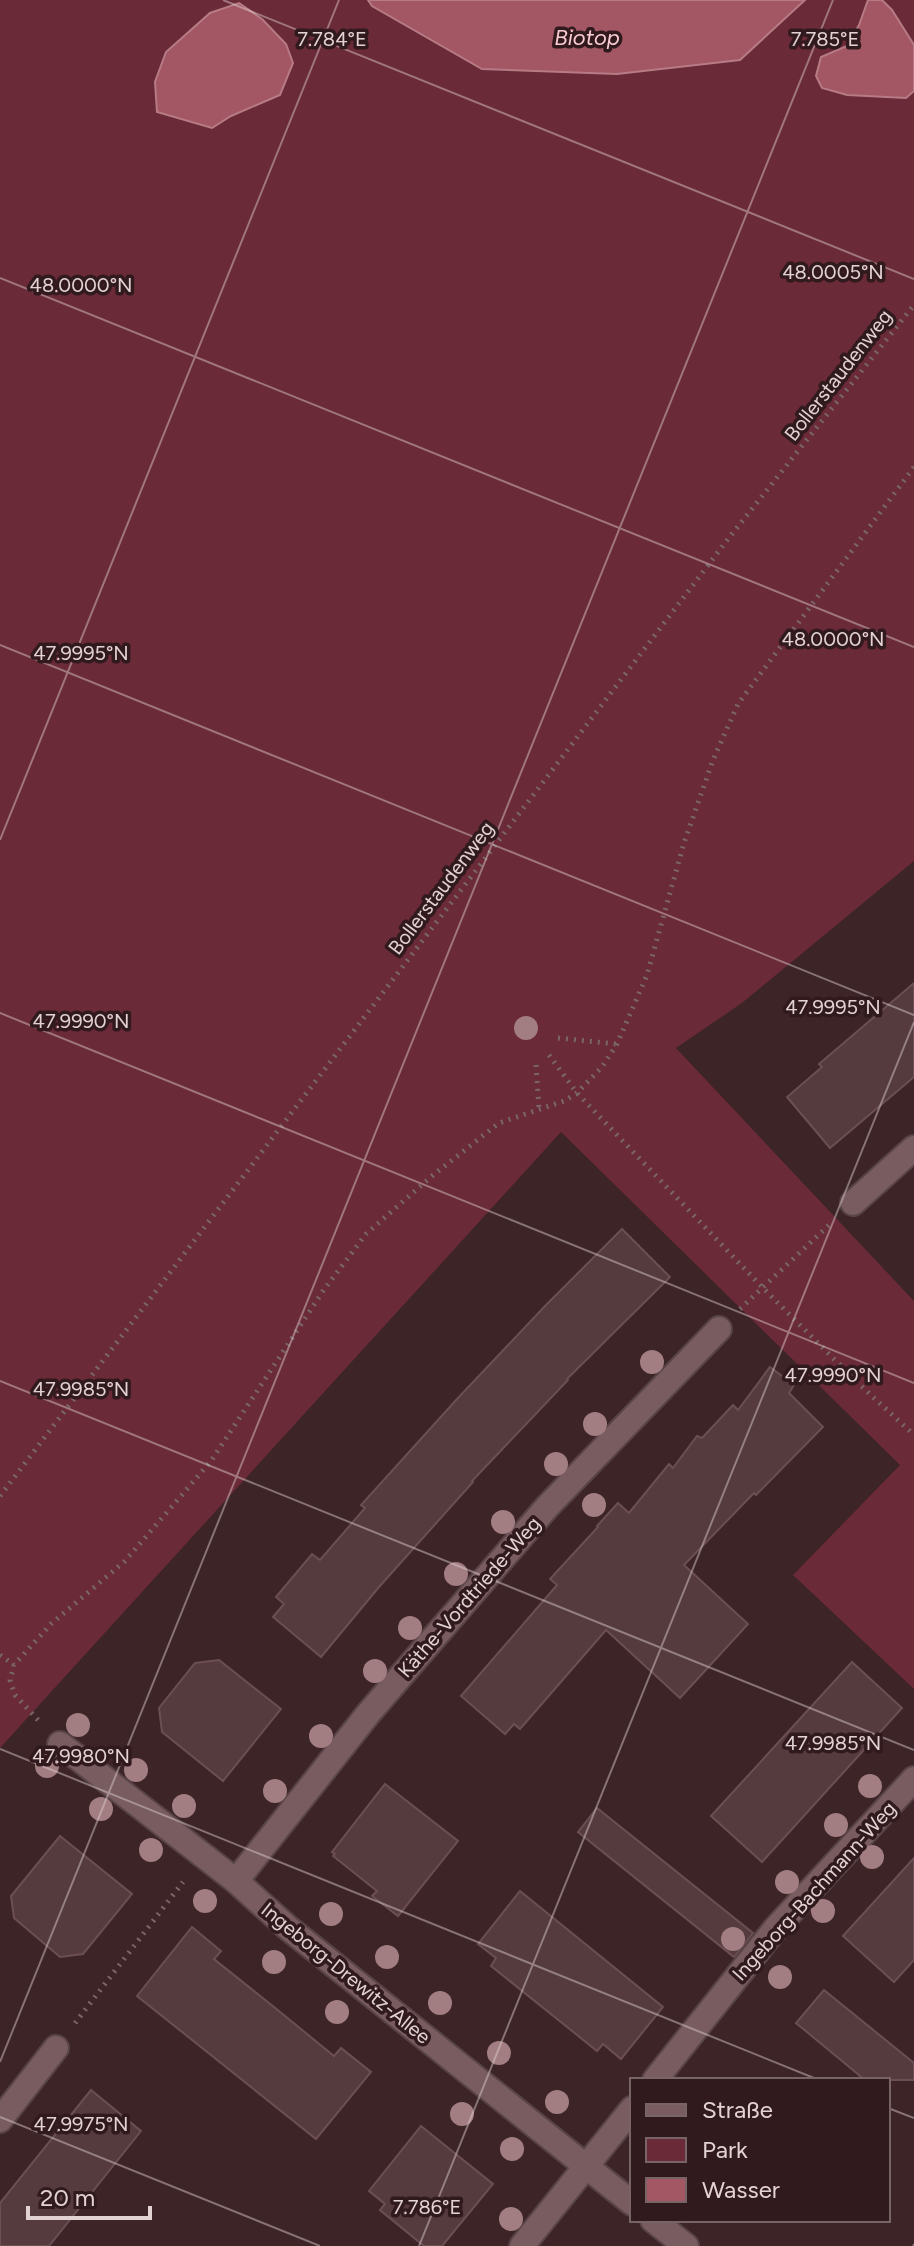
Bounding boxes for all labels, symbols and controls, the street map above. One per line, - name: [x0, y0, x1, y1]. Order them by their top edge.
- water label: Biotop: [554, 24, 620, 51]
- text: 7.784°E: [297, 27, 367, 51]
- text: 7.785°E: [791, 27, 859, 51]
- text: 48.0005°N: [782, 260, 884, 284]
- text: 48.0000°N: [30, 273, 133, 297]
- street label: Bollerstaudenweg: [779, 304, 897, 446]
- text: 48.0000°N: [782, 627, 885, 651]
- text: 47.9995°N: [33, 641, 129, 665]
- street label: Bollerstaudenweg: [383, 817, 499, 959]
- text: 47.9995°N: [785, 995, 881, 1019]
- text: 47.9990°N: [33, 1009, 129, 1033]
- text: 47.9990°N: [785, 1363, 881, 1387]
- text: 47.9985°N: [33, 1377, 129, 1401]
- street label: Käthe-Vordtriede-Weg: [393, 1512, 545, 1682]
- text: 47.9985°N: [785, 1731, 881, 1755]
- text: 47.9980°N: [32, 1744, 130, 1768]
- street label: Ingeborg-Bachmann-Weg: [727, 1796, 901, 1986]
- street label: Ingeborg-Drewitz-Allee: [257, 1897, 436, 2049]
- legend: [630, 2078, 890, 2222]
- text: Straße: [702, 2095, 773, 2124]
- text: 47.9975°N: [33, 2112, 129, 2136]
- text: Park: [702, 2135, 748, 2164]
- scale bar: [28, 2170, 150, 2220]
- text: Wasser: [702, 2175, 780, 2204]
- text: 20 m: [40, 2183, 95, 2212]
- text: 7.786°E: [393, 2195, 461, 2219]

